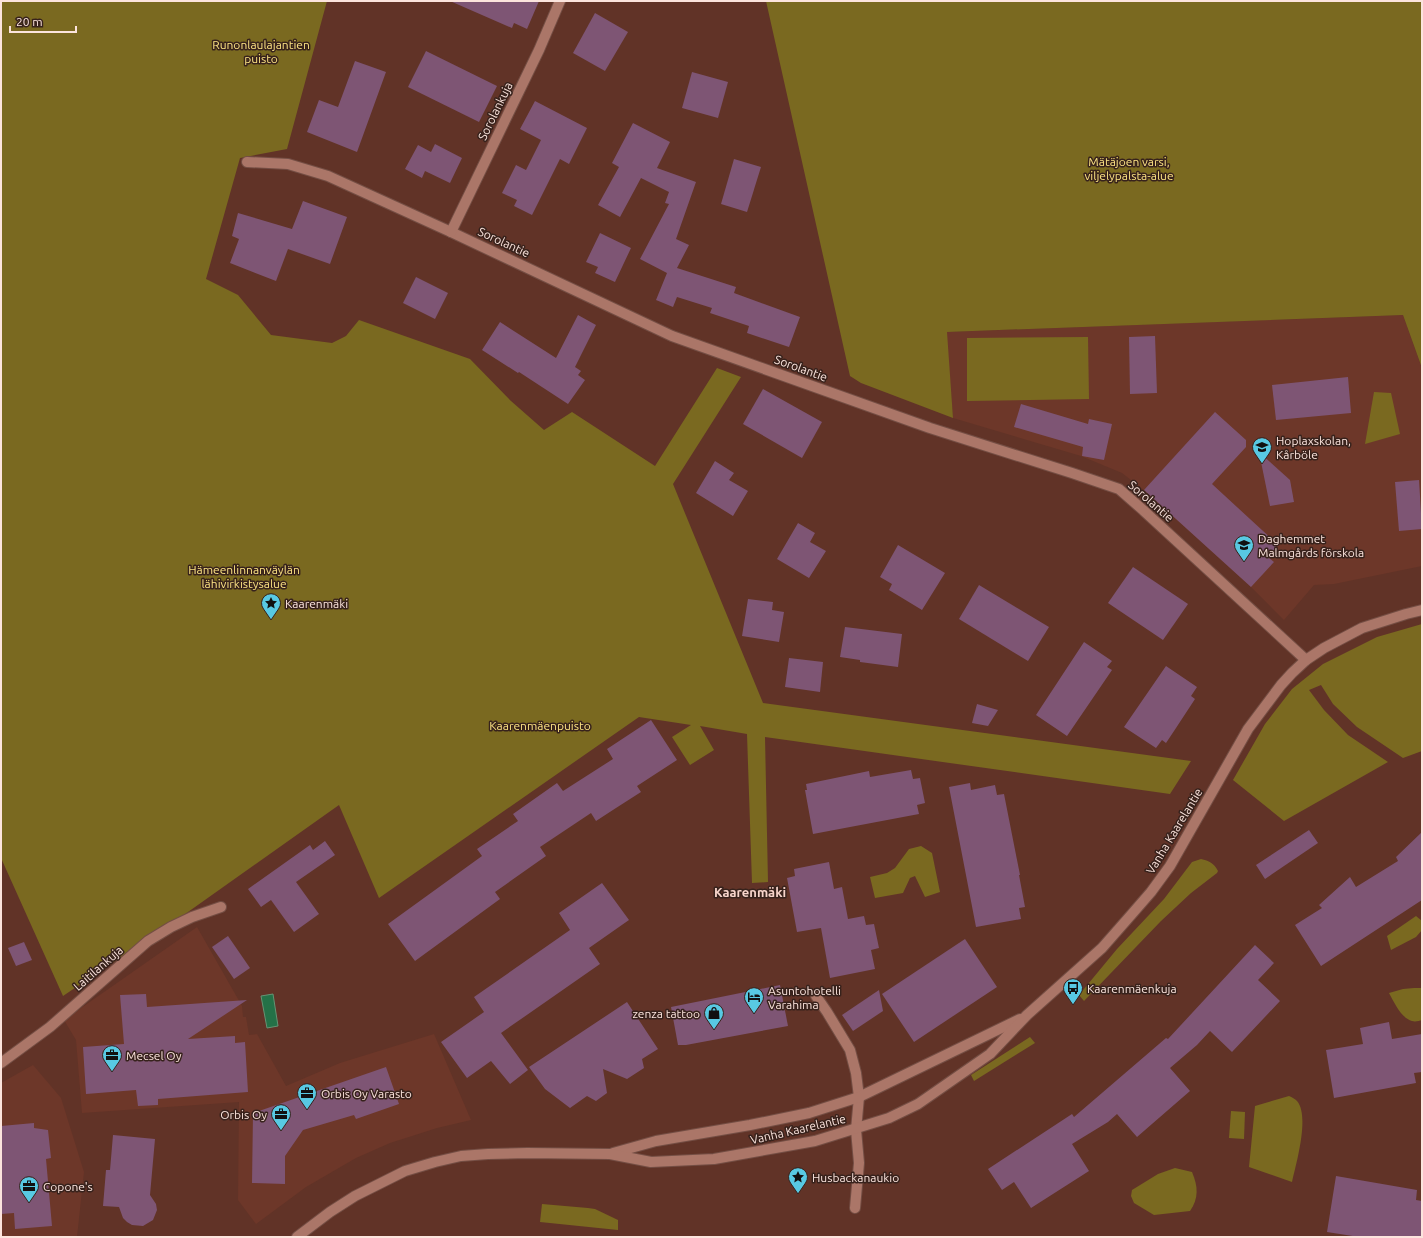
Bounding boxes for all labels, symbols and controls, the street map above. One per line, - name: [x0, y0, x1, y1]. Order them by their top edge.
- scale bar: [10, 8, 76, 34]
- text: 20 m: [16, 15, 43, 28]
- park label: Runonlaulajantien puisto: [212, 38, 310, 65]
- street label: Sorolankuja: [475, 80, 515, 142]
- park label: Mätäjoen varsi, viljelypalsta-alue: [1084, 155, 1174, 182]
- street label: Sorolantie: [476, 224, 532, 260]
- street label: Sorolantie: [773, 352, 829, 384]
- place label: Hoplaxskolan, Kårböle: [1276, 434, 1351, 461]
- school or university icon: Hoplaxskolan, Kårböle: [1251, 436, 1273, 464]
- street label: Sorolantie: [1126, 478, 1176, 524]
- place label: Daghemmet Malmgårds förskola: [1258, 532, 1364, 559]
- school or university icon: Daghemmet Malmgårds förskola: [1233, 534, 1255, 562]
- park label: Hämeenlinnanväylän lähivirkistysalue: [188, 563, 300, 590]
- place icon: Kaarenmäki: [260, 592, 282, 620]
- place label: Kaarenmäki: [285, 597, 348, 610]
- park label: Kaarenmäenpuisto: [489, 719, 591, 732]
- street label: Vanha Kaarelantie: [1143, 786, 1205, 876]
- district label: Kaarenmäki: [714, 885, 786, 899]
- street label: Laitilankuja: [71, 943, 125, 993]
- bus stop icon: Kaarenmäenkuja: [1062, 977, 1084, 1005]
- place label: Kaarenmäenkuja: [1087, 982, 1177, 995]
- place label: Asuntohotelli Varahima: [768, 984, 841, 1011]
- hotel icon: Asuntohotelli Varahima: [743, 986, 765, 1014]
- shop icon: zenza tattoo: [703, 1002, 725, 1030]
- place label: zenza tattoo: [632, 1007, 700, 1020]
- office icon: Mecsel Oy: [101, 1044, 123, 1072]
- place label: Mecsel Oy: [126, 1049, 182, 1062]
- office icon: Orbis Oy Varasto: [296, 1082, 318, 1110]
- place label: Orbis Oy Varasto: [321, 1087, 412, 1100]
- office icon: Orbis Oy: [270, 1103, 292, 1131]
- place label: Orbis Oy: [220, 1108, 267, 1121]
- street label: Vanha Kaarelantie: [749, 1112, 847, 1146]
- place icon: Husbackanaukio: [787, 1166, 809, 1194]
- place label: Husbackanaukio: [812, 1171, 899, 1184]
- office icon: Copone's: [18, 1175, 40, 1203]
- place label: Copone's: [43, 1180, 93, 1193]

